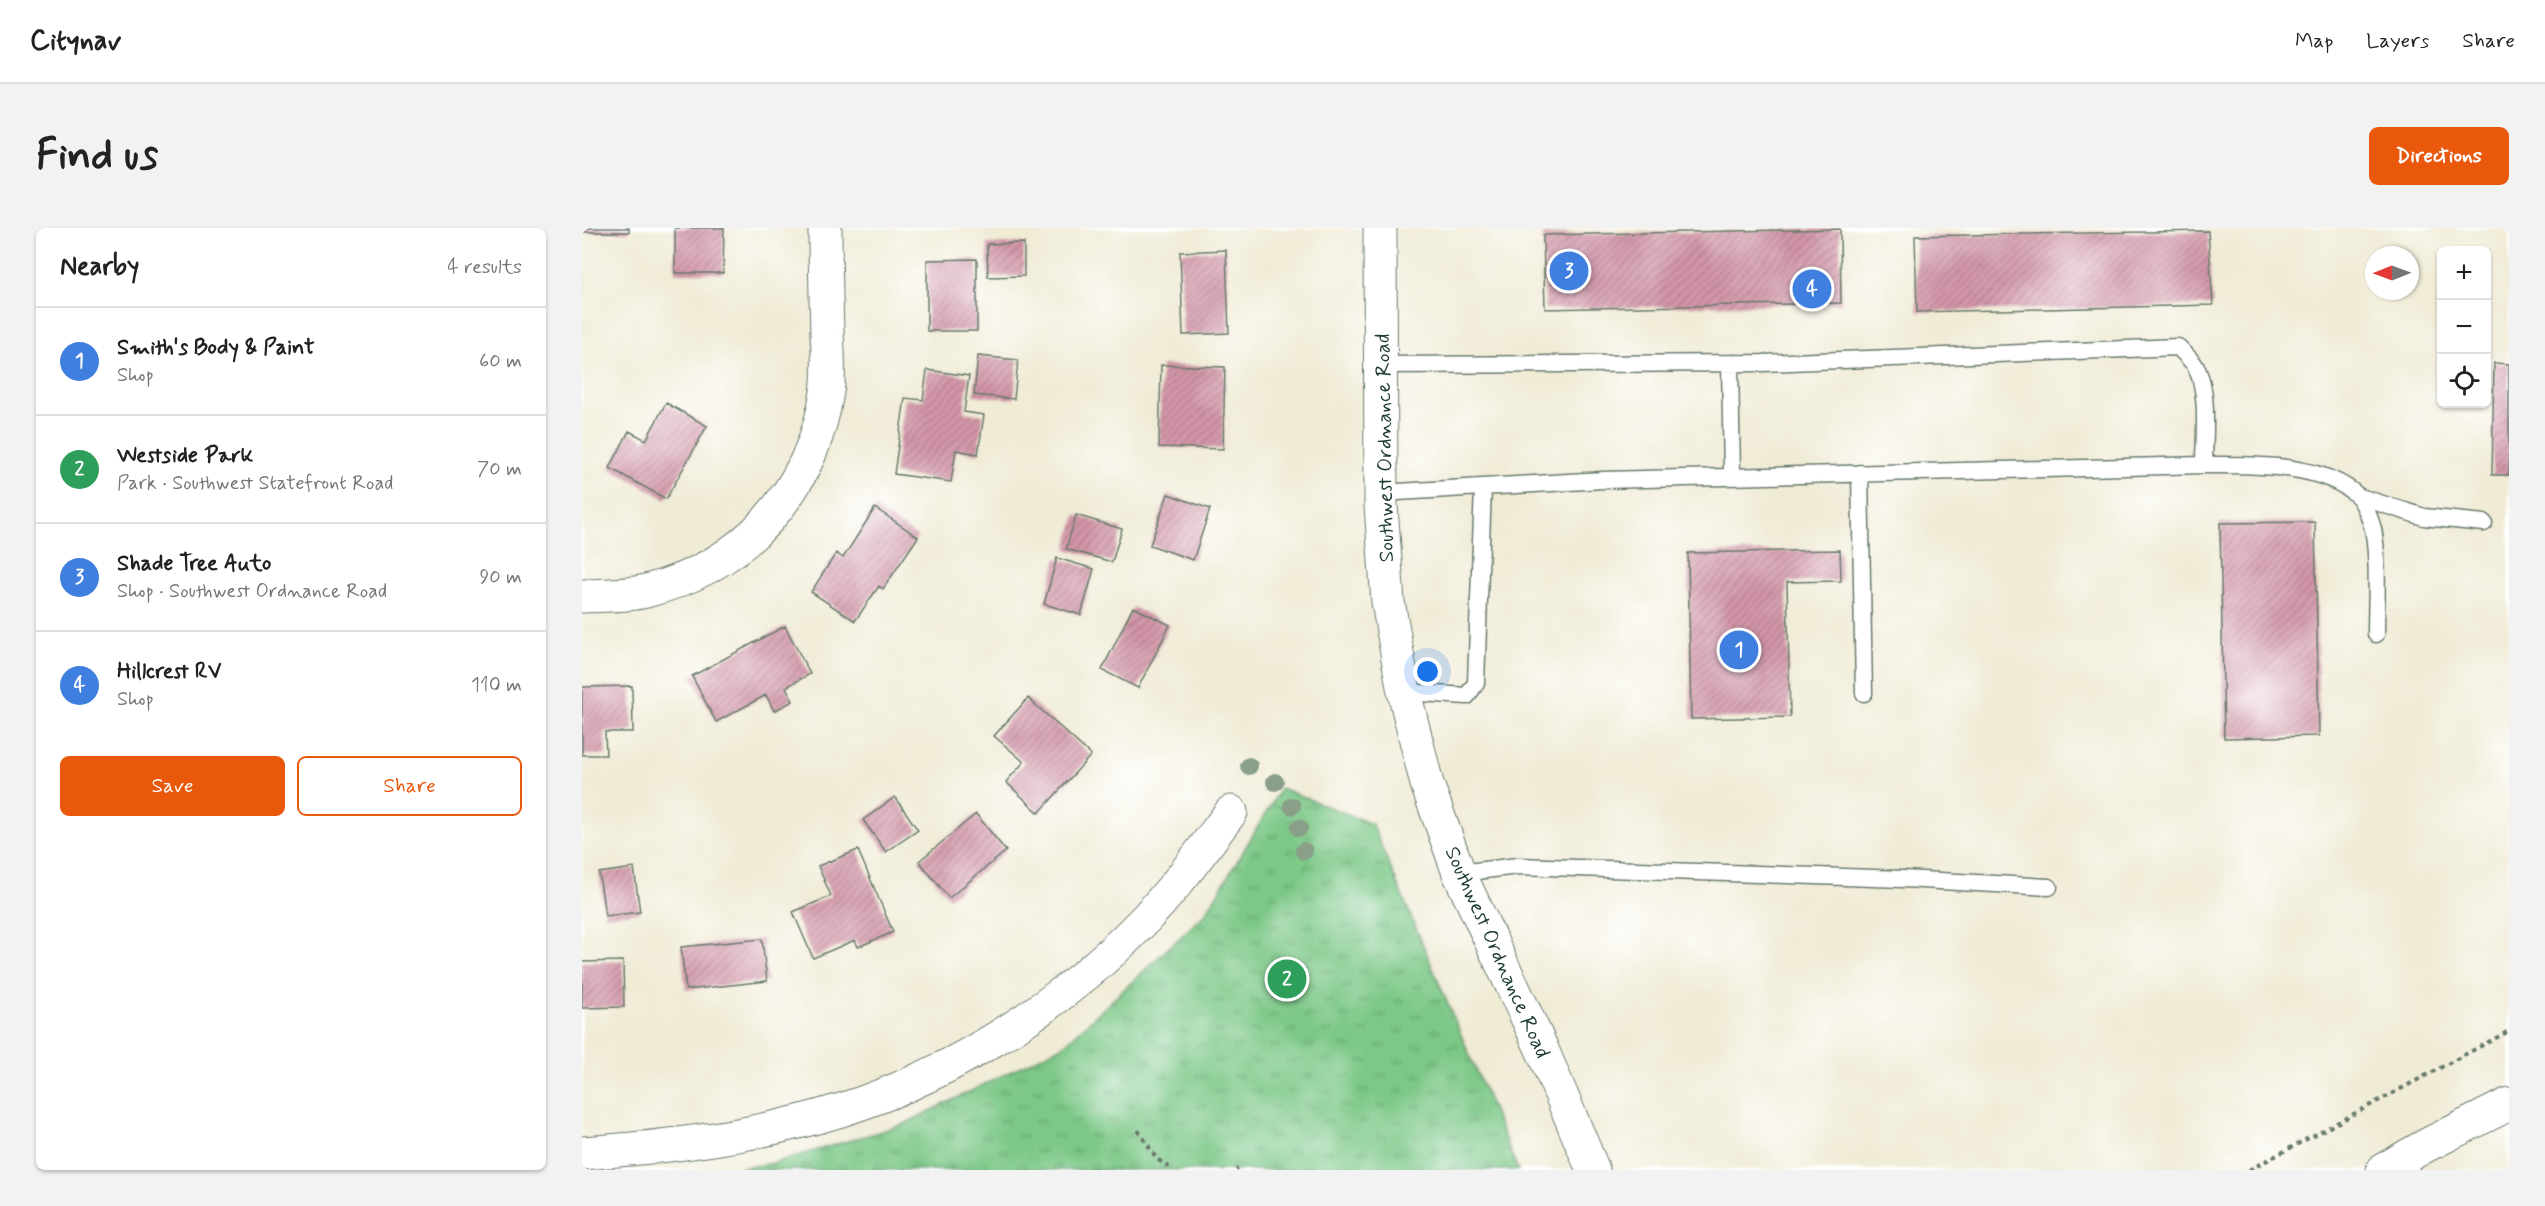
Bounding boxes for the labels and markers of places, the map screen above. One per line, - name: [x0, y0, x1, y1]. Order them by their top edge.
- pin: 3: [1550, 248, 1588, 294]
- pin: 4: [1792, 266, 1832, 312]
- pin: 1: [1720, 628, 1758, 672]
- pin: 2: [1268, 956, 1306, 1002]

